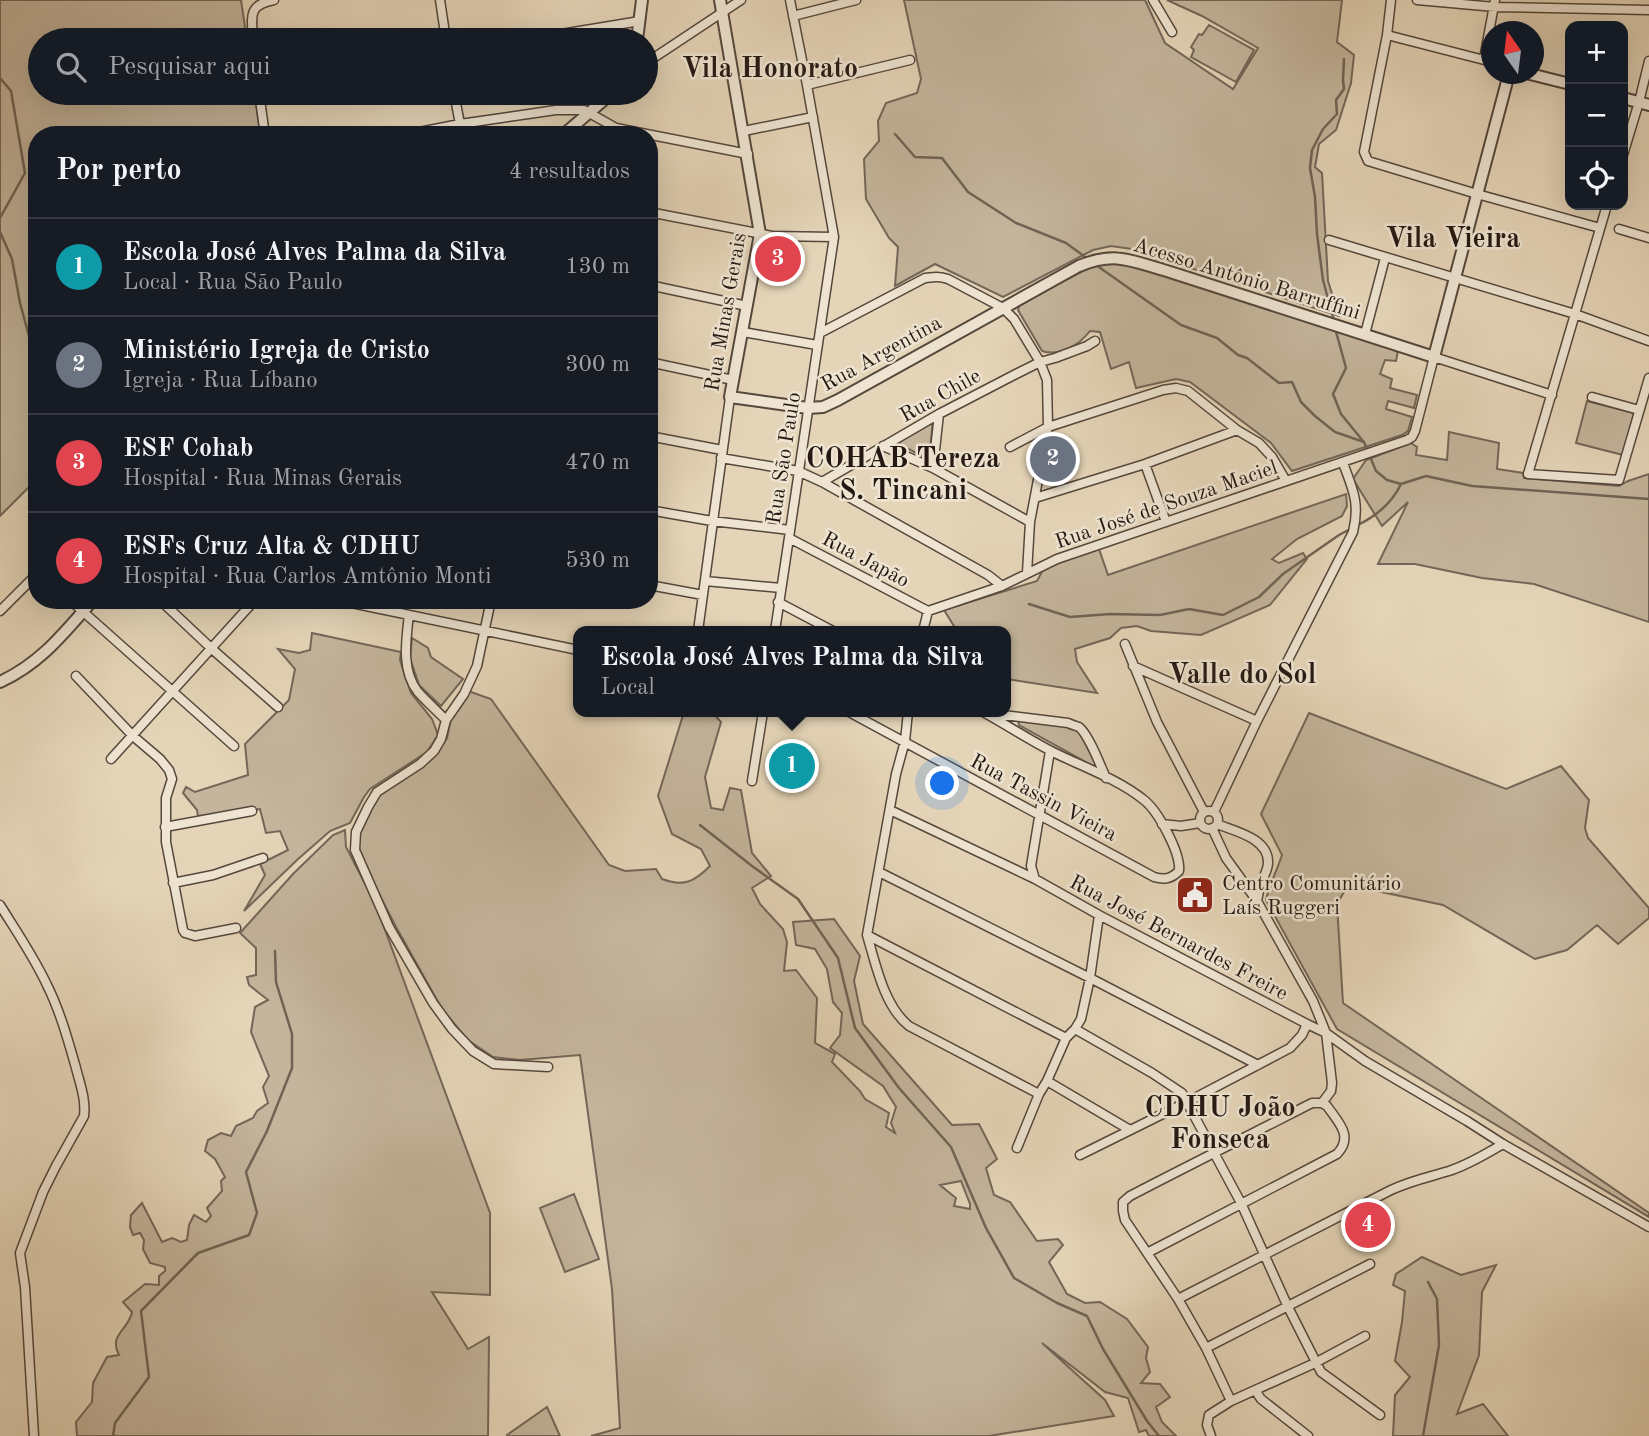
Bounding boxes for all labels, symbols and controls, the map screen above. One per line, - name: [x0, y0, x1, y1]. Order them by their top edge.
- north arrow: [1481, 21, 1544, 84]
- map controls: [1565, 21, 1628, 210]
- button: +: [1565, 21, 1628, 84]
- search box: [28, 28, 658, 105]
- icon: search: [52, 48, 90, 86]
- text: Pesquisar aqui: [108, 54, 270, 80]
- district label: Vila Honorato: [682, 56, 858, 84]
- button: −: [1565, 84, 1628, 147]
- button: locate: [1565, 147, 1628, 210]
- text: Por perto: [56, 156, 182, 186]
- text: 4 resultados: [509, 160, 630, 183]
- district label: Vila Vieira: [1386, 226, 1520, 254]
- street label: Rua Minas Gerais: [702, 231, 751, 393]
- pin: 3: [755, 233, 801, 285]
- street label: Acesso Antônio Barruffini: [1131, 235, 1363, 324]
- text: Escola José Alves Palma da Silva: [123, 240, 506, 266]
- text: 1: [72, 255, 86, 278]
- text: 130 m: [565, 255, 630, 278]
- text: Local · Rua São Paulo: [123, 271, 343, 294]
- street label: Rua Argentina: [818, 313, 946, 396]
- text: Ministério Igreja de Cristo: [123, 338, 430, 364]
- text: 2: [72, 353, 86, 376]
- text: 300 m: [565, 353, 630, 376]
- street label: Rua Chile: [897, 366, 985, 427]
- text: Igreja · Rua Líbano: [123, 369, 318, 392]
- street label: Rua São Paulo: [764, 391, 805, 526]
- pin: 2: [1030, 433, 1076, 485]
- text: ESF Cohab: [123, 436, 254, 462]
- district label: COHAB Tereza S. Tincani: [806, 446, 1000, 506]
- text: 3: [72, 451, 86, 474]
- text: 470 m: [565, 451, 630, 474]
- street label: Rua José de Souza Maciel: [1053, 457, 1281, 553]
- text: Hospital · Rua Minas Gerais: [123, 467, 402, 490]
- street label: Rua Japão: [818, 529, 913, 592]
- text: ESFs Cruz Alta & CDHU: [123, 534, 420, 560]
- text: 4: [72, 549, 86, 572]
- text: 530 m: [565, 549, 630, 572]
- text: Hospital · Rua Carlos Amtônio Monti: [123, 565, 492, 588]
- popup: [573, 626, 1011, 717]
- text: Escola José Alves Palma da Silva: [600, 645, 984, 671]
- district label: Valle do Sol: [1168, 662, 1317, 690]
- text: Local: [600, 676, 655, 699]
- pin: 1: [769, 740, 815, 792]
- street label: Rua Tassin Vieira: [966, 751, 1120, 846]
- your location: [925, 766, 959, 800]
- street label: Rua José Bernardes Freire: [1066, 872, 1291, 1005]
- public building icon: Centro Comunitário Laís Ruggeri: [1174, 874, 1216, 916]
- place label: Centro Comunitário Laís Ruggeri: [1222, 874, 1401, 919]
- district label: CDHU João Fonseca: [1144, 1095, 1296, 1155]
- pin: 4: [1345, 1199, 1391, 1251]

